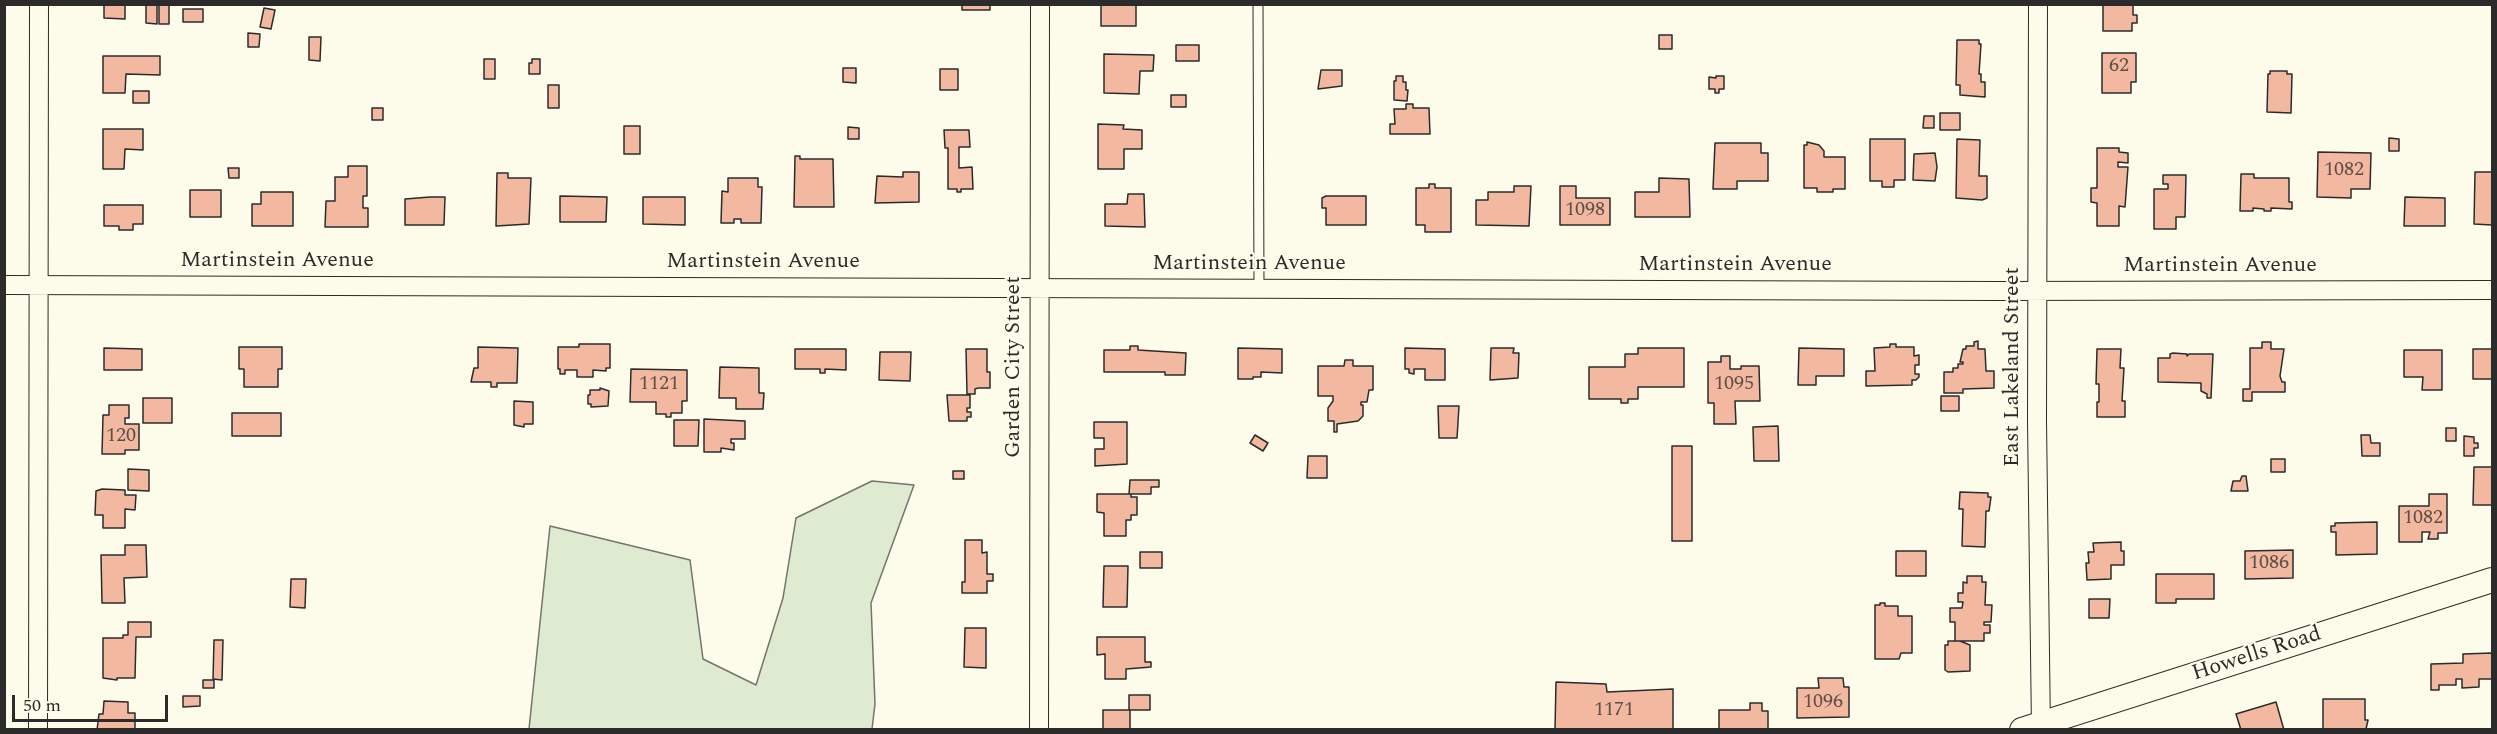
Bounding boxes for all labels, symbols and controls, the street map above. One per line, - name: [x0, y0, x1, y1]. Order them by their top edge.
- house number: 62: [2109, 55, 2129, 79]
- house number: 1082: [2324, 159, 2364, 183]
- house number: 1098: [1565, 199, 1605, 223]
- street label: Martinstein Avenue: [180, 249, 374, 275]
- street label: Martinstein Avenue: [666, 250, 860, 276]
- street label: Martinstein Avenue: [1152, 252, 1346, 278]
- street label: Martinstein Avenue: [1638, 253, 1832, 279]
- street label: Martinstein Avenue: [2123, 254, 2317, 280]
- street label: East Lakeland Street: [2001, 267, 2027, 467]
- street label: Garden City Street: [1002, 276, 1028, 458]
- house number: 1121: [639, 373, 679, 397]
- house number: 1095: [1714, 373, 1754, 397]
- house number: 120: [106, 425, 136, 449]
- house number: 1082: [2403, 507, 2443, 531]
- house number: 1086: [2249, 552, 2289, 576]
- street label: Howells Road: [2189, 622, 2325, 688]
- scale bar: [15, 683, 171, 721]
- house number: 1096: [1803, 691, 1843, 715]
- text: 50 m: [23, 692, 61, 719]
- house number: 1171: [1594, 699, 1634, 723]

